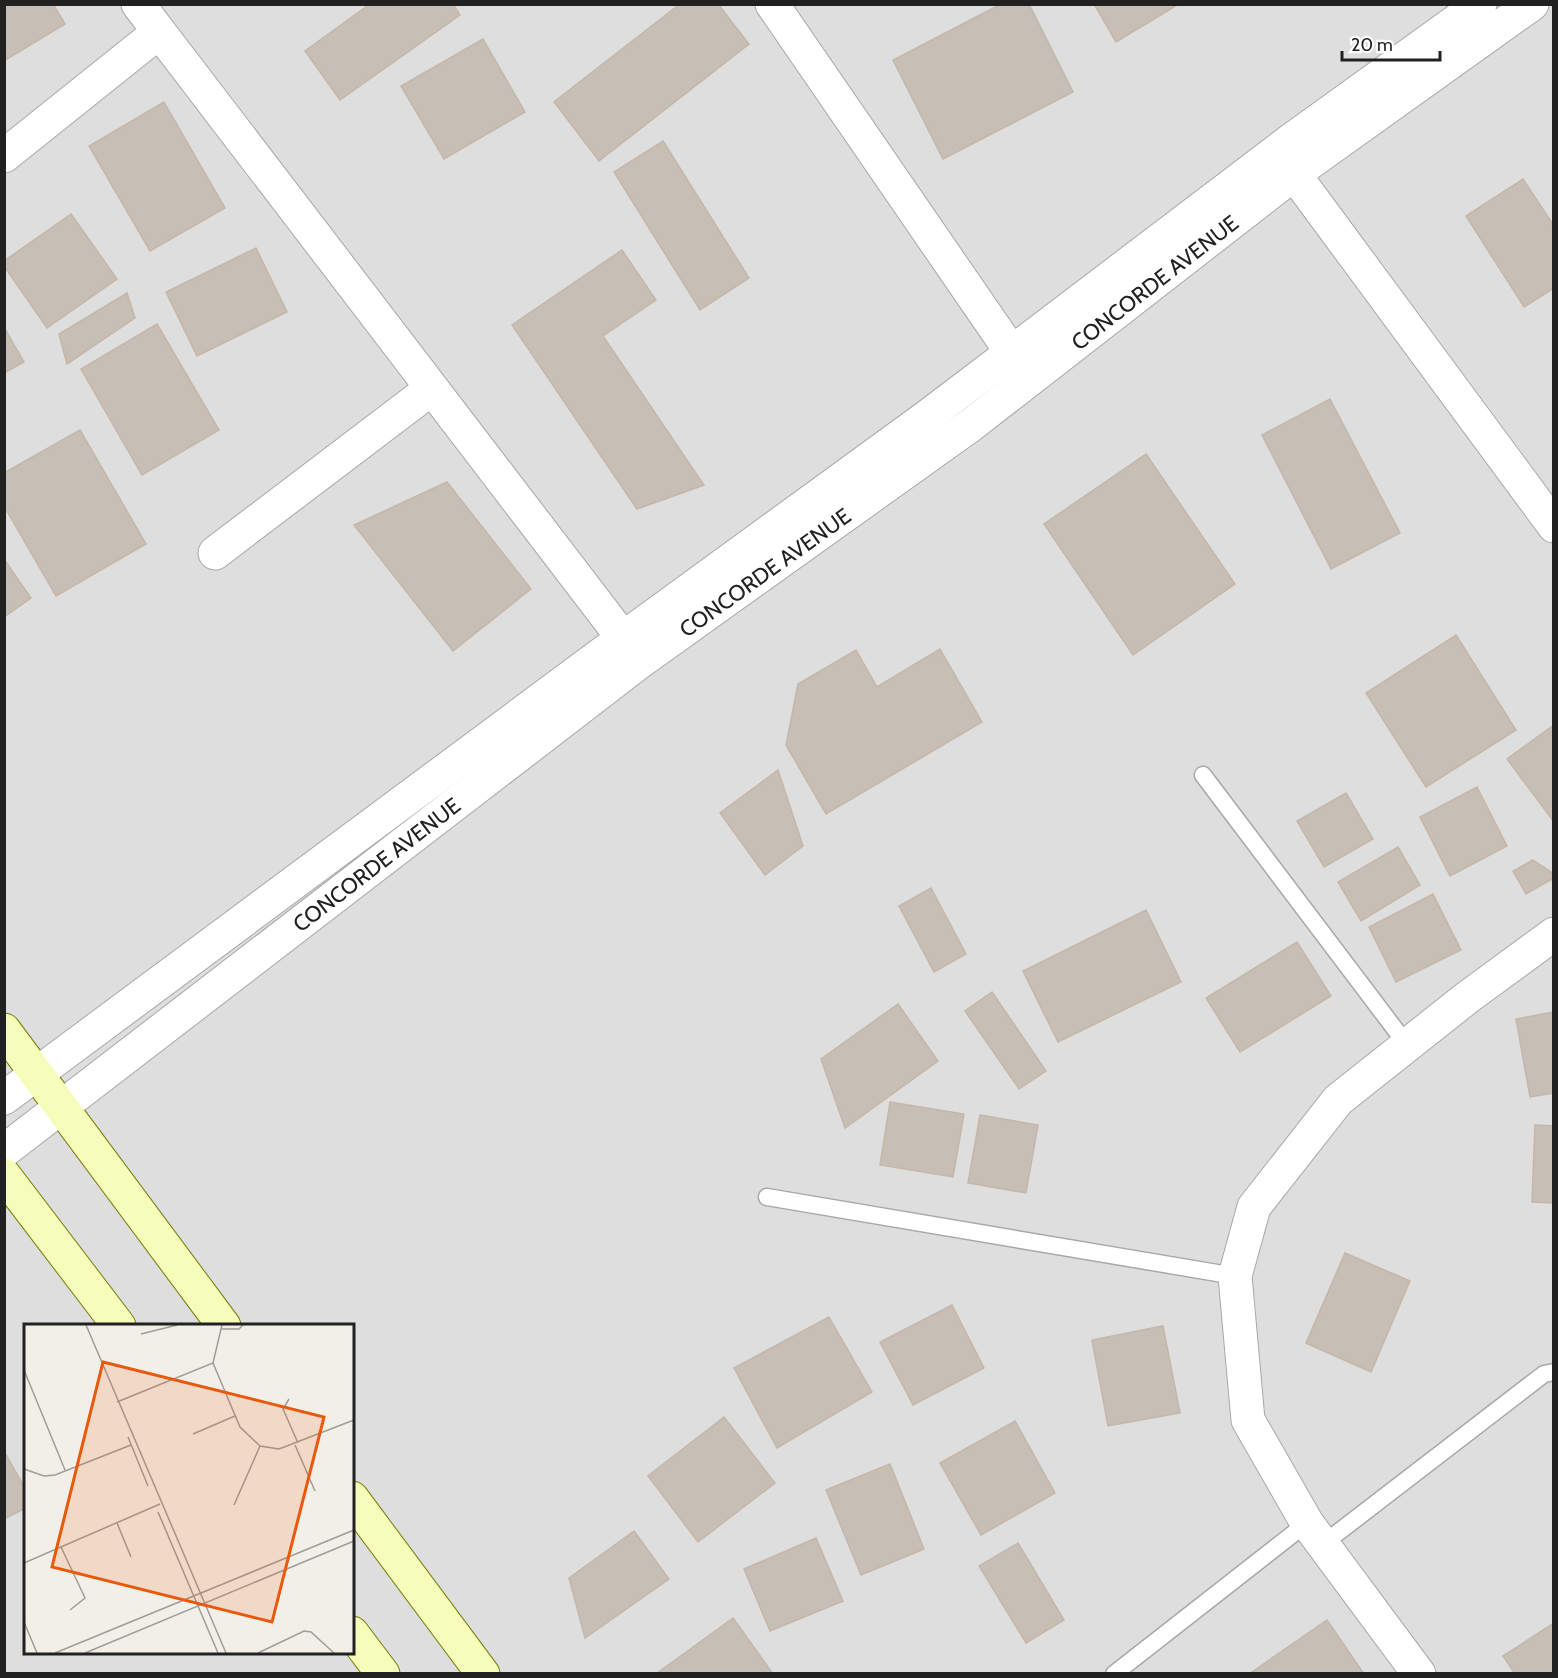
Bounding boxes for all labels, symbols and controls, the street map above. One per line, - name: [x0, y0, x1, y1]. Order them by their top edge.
- scale bar: [1342, 24, 1440, 62]
- text: 20 m: [1351, 34, 1393, 56]
- street label: CONCORDE AVENUE: [1066, 209, 1244, 356]
- street label: CONCORDE AVENUE: [674, 502, 856, 643]
- street label: CONCORDE AVENUE: [288, 792, 466, 938]
- inset map: [24, 1324, 354, 1654]

